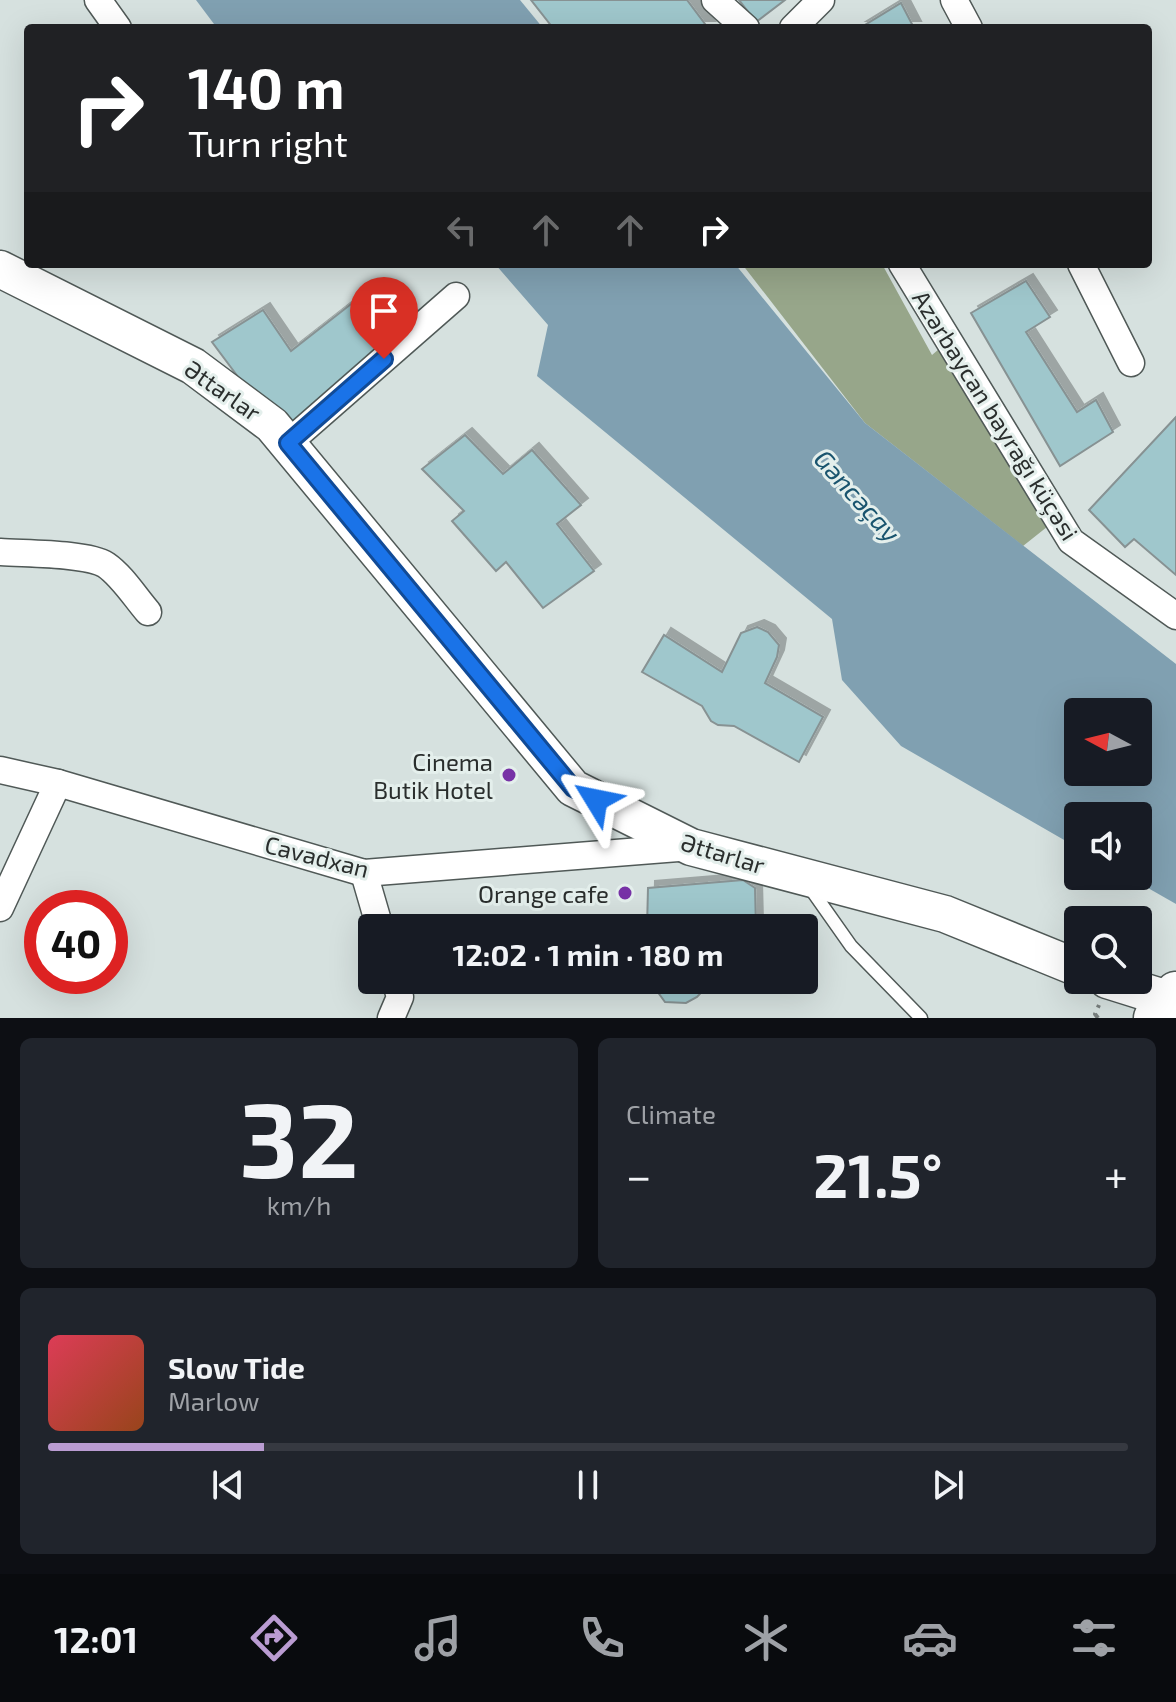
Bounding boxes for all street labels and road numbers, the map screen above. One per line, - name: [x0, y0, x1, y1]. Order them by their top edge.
- street label: Azərbaycan bayrağı küçəsi: [906, 285, 1085, 546]
- street label: Əttarlar: [179, 353, 267, 427]
- street label: Əttarlar: [678, 827, 769, 880]
- street label: Cavadxan: [262, 829, 372, 883]

